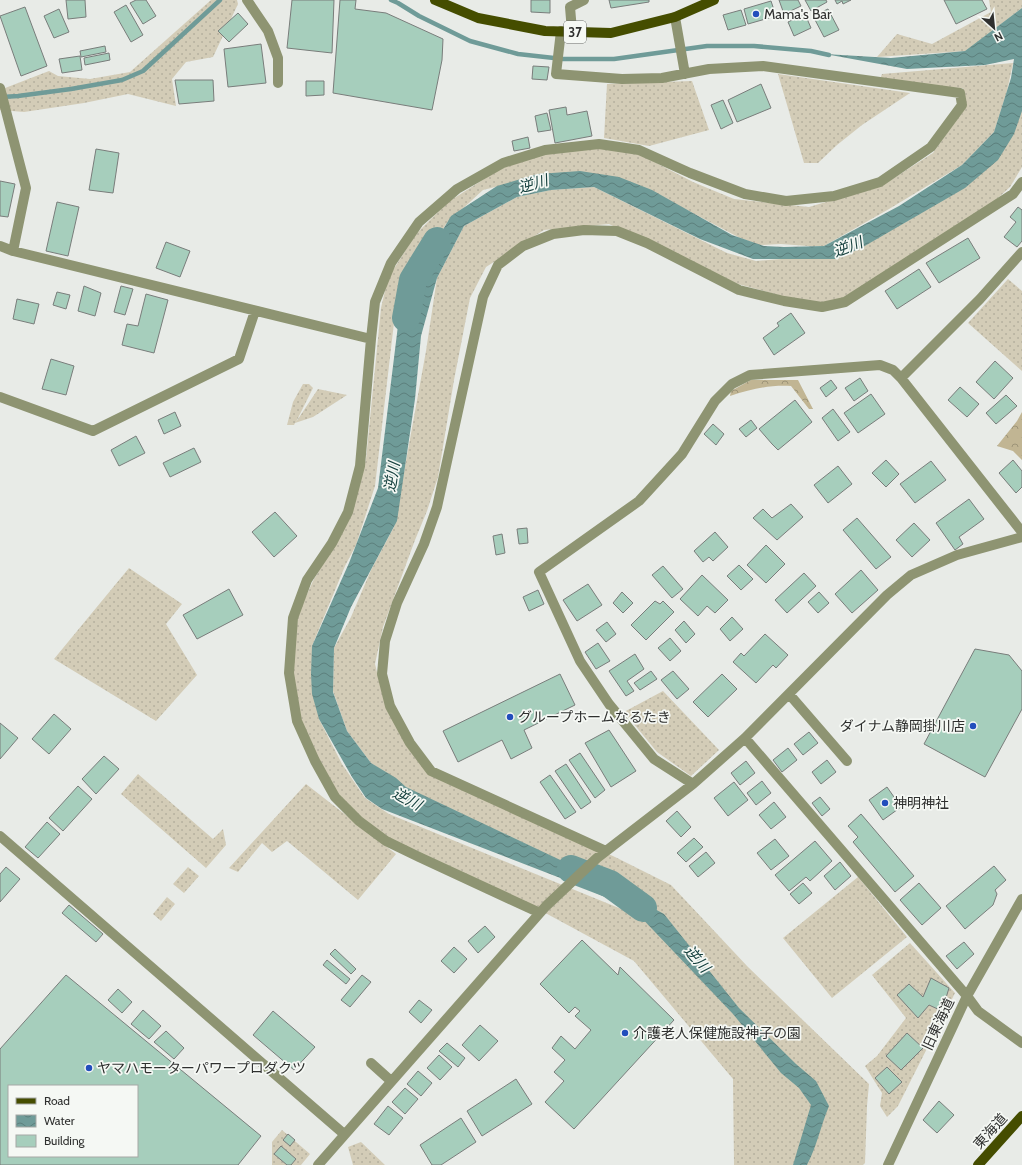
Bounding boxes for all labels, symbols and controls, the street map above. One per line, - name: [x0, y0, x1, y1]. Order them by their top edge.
- place label: Mama's Bar: [764, 5, 832, 23]
- north arrow: [974, 8, 1014, 48]
- marker: Mama's Bar: [751, 9, 761, 19]
- road number: 37: [564, 21, 586, 43]
- text: N: [992, 29, 1005, 45]
- water label: 逆川: [516, 171, 552, 197]
- water label: 逆川: [831, 233, 867, 261]
- water label: 逆川: [381, 459, 404, 493]
- place label: グループホームなるたき: [518, 708, 671, 726]
- marker: グループホームなるたき: [505, 712, 515, 722]
- place label: ダイナム静岡掛川店: [840, 717, 965, 735]
- marker: ダイナム静岡掛川店: [968, 721, 978, 731]
- water label: 逆川: [390, 784, 426, 815]
- place label: 神明神社: [893, 794, 949, 812]
- marker: 神明神社: [880, 798, 890, 808]
- water label: 逆川: [680, 942, 715, 978]
- street label: 旧東海道: [918, 995, 958, 1053]
- place label: 介護老人保健施設神子の園: [633, 1024, 801, 1042]
- marker: 介護老人保健施設神子の園: [620, 1028, 630, 1038]
- place label: ヤマハモーターパワープロダクツ: [97, 1059, 306, 1077]
- marker: ヤマハモーターパワープロダクツ: [84, 1063, 94, 1073]
- legend: [8, 1085, 138, 1157]
- text: Road: [44, 1093, 70, 1108]
- street label: 東海道: [969, 1109, 1011, 1153]
- text: Water: [44, 1113, 75, 1128]
- text: Building: [44, 1133, 86, 1148]

